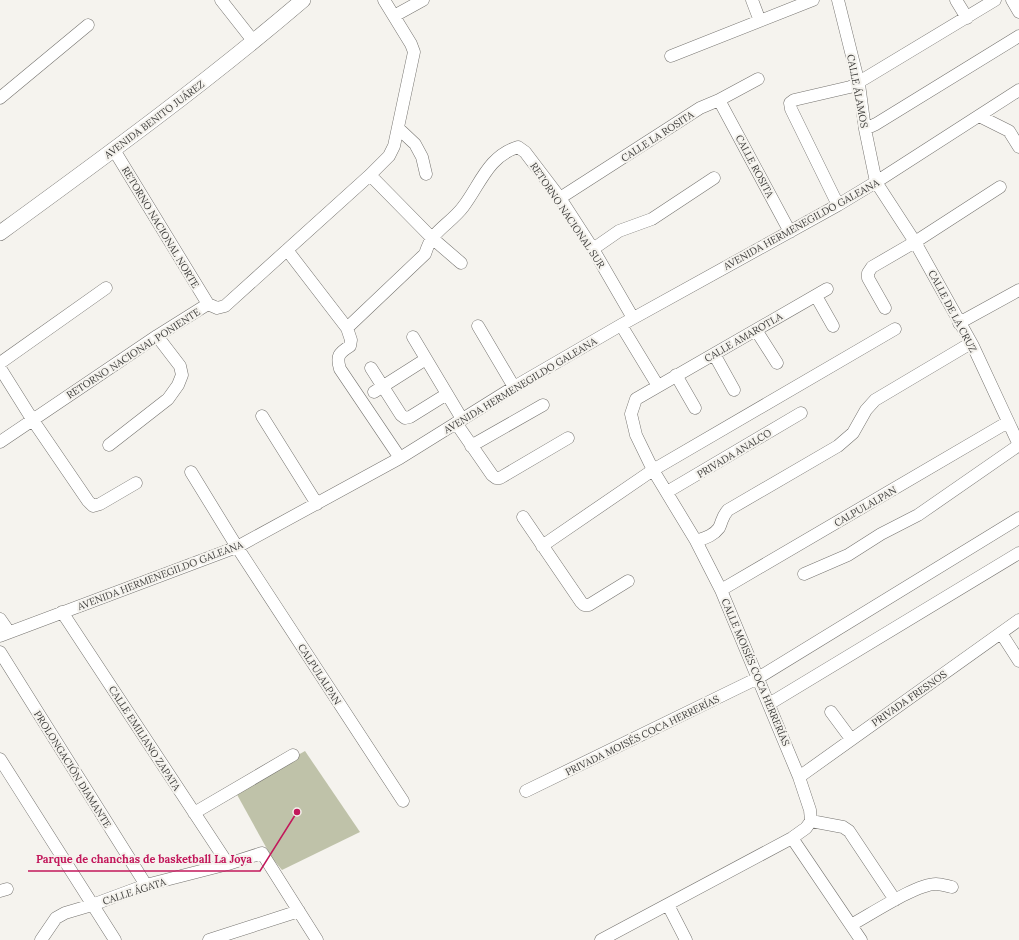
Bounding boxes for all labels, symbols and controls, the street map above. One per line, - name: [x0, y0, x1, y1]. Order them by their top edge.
- street label: CALLE ÁLAMOS: [844, 53, 871, 129]
- street label: AVENIDA BENITO JUÁREZ: [101, 78, 207, 162]
- street label: CALLE LA ROSITA: [618, 108, 697, 165]
- street label: CALLE ROSITA: [733, 133, 777, 200]
- street label: RETORNO NACIONAL SUR: [527, 160, 608, 271]
- street label: RETORNO NACIONAL NORTE: [119, 164, 202, 290]
- street label: AVENIDA HERMENEGILDO GALEANA: [720, 176, 882, 273]
- street label: CALLE DE LA CRUZ: [925, 268, 980, 355]
- street label: RETORNO NACIONAL PONIENTE: [64, 305, 203, 402]
- street label: CALLE AMAROTLA: [702, 309, 785, 365]
- street label: AVENIDA HERMENEGILDO GALEANA: [441, 334, 600, 437]
- street label: PRIVADA ANALCO: [695, 426, 774, 481]
- street label: CALPULALPAN: [832, 483, 899, 530]
- street label: AVENIDA HERMENEGILDO GALEANA: [75, 538, 245, 613]
- street label: CALLE MOISÉS COCA HERRERÍAS: [718, 596, 793, 748]
- street label: CALPULALPAN: [295, 641, 344, 708]
- street label: PRIVADA FRESNOS: [869, 667, 950, 729]
- street label: CALLE EMILIANO ZAPATA: [106, 683, 184, 794]
- street label: PRIVADA MOISÉS COCA HERRERÍAS: [563, 692, 722, 779]
- street label: PROLONGACIÓN DIAMANTE: [31, 708, 114, 830]
- callout: Parque de chanchas de basketball La Joya: [28, 848, 260, 871]
- text: Parque de chanchas de basketball La Joya: [36, 852, 252, 866]
- street label: CALLE ÁGATA: [101, 875, 168, 908]

